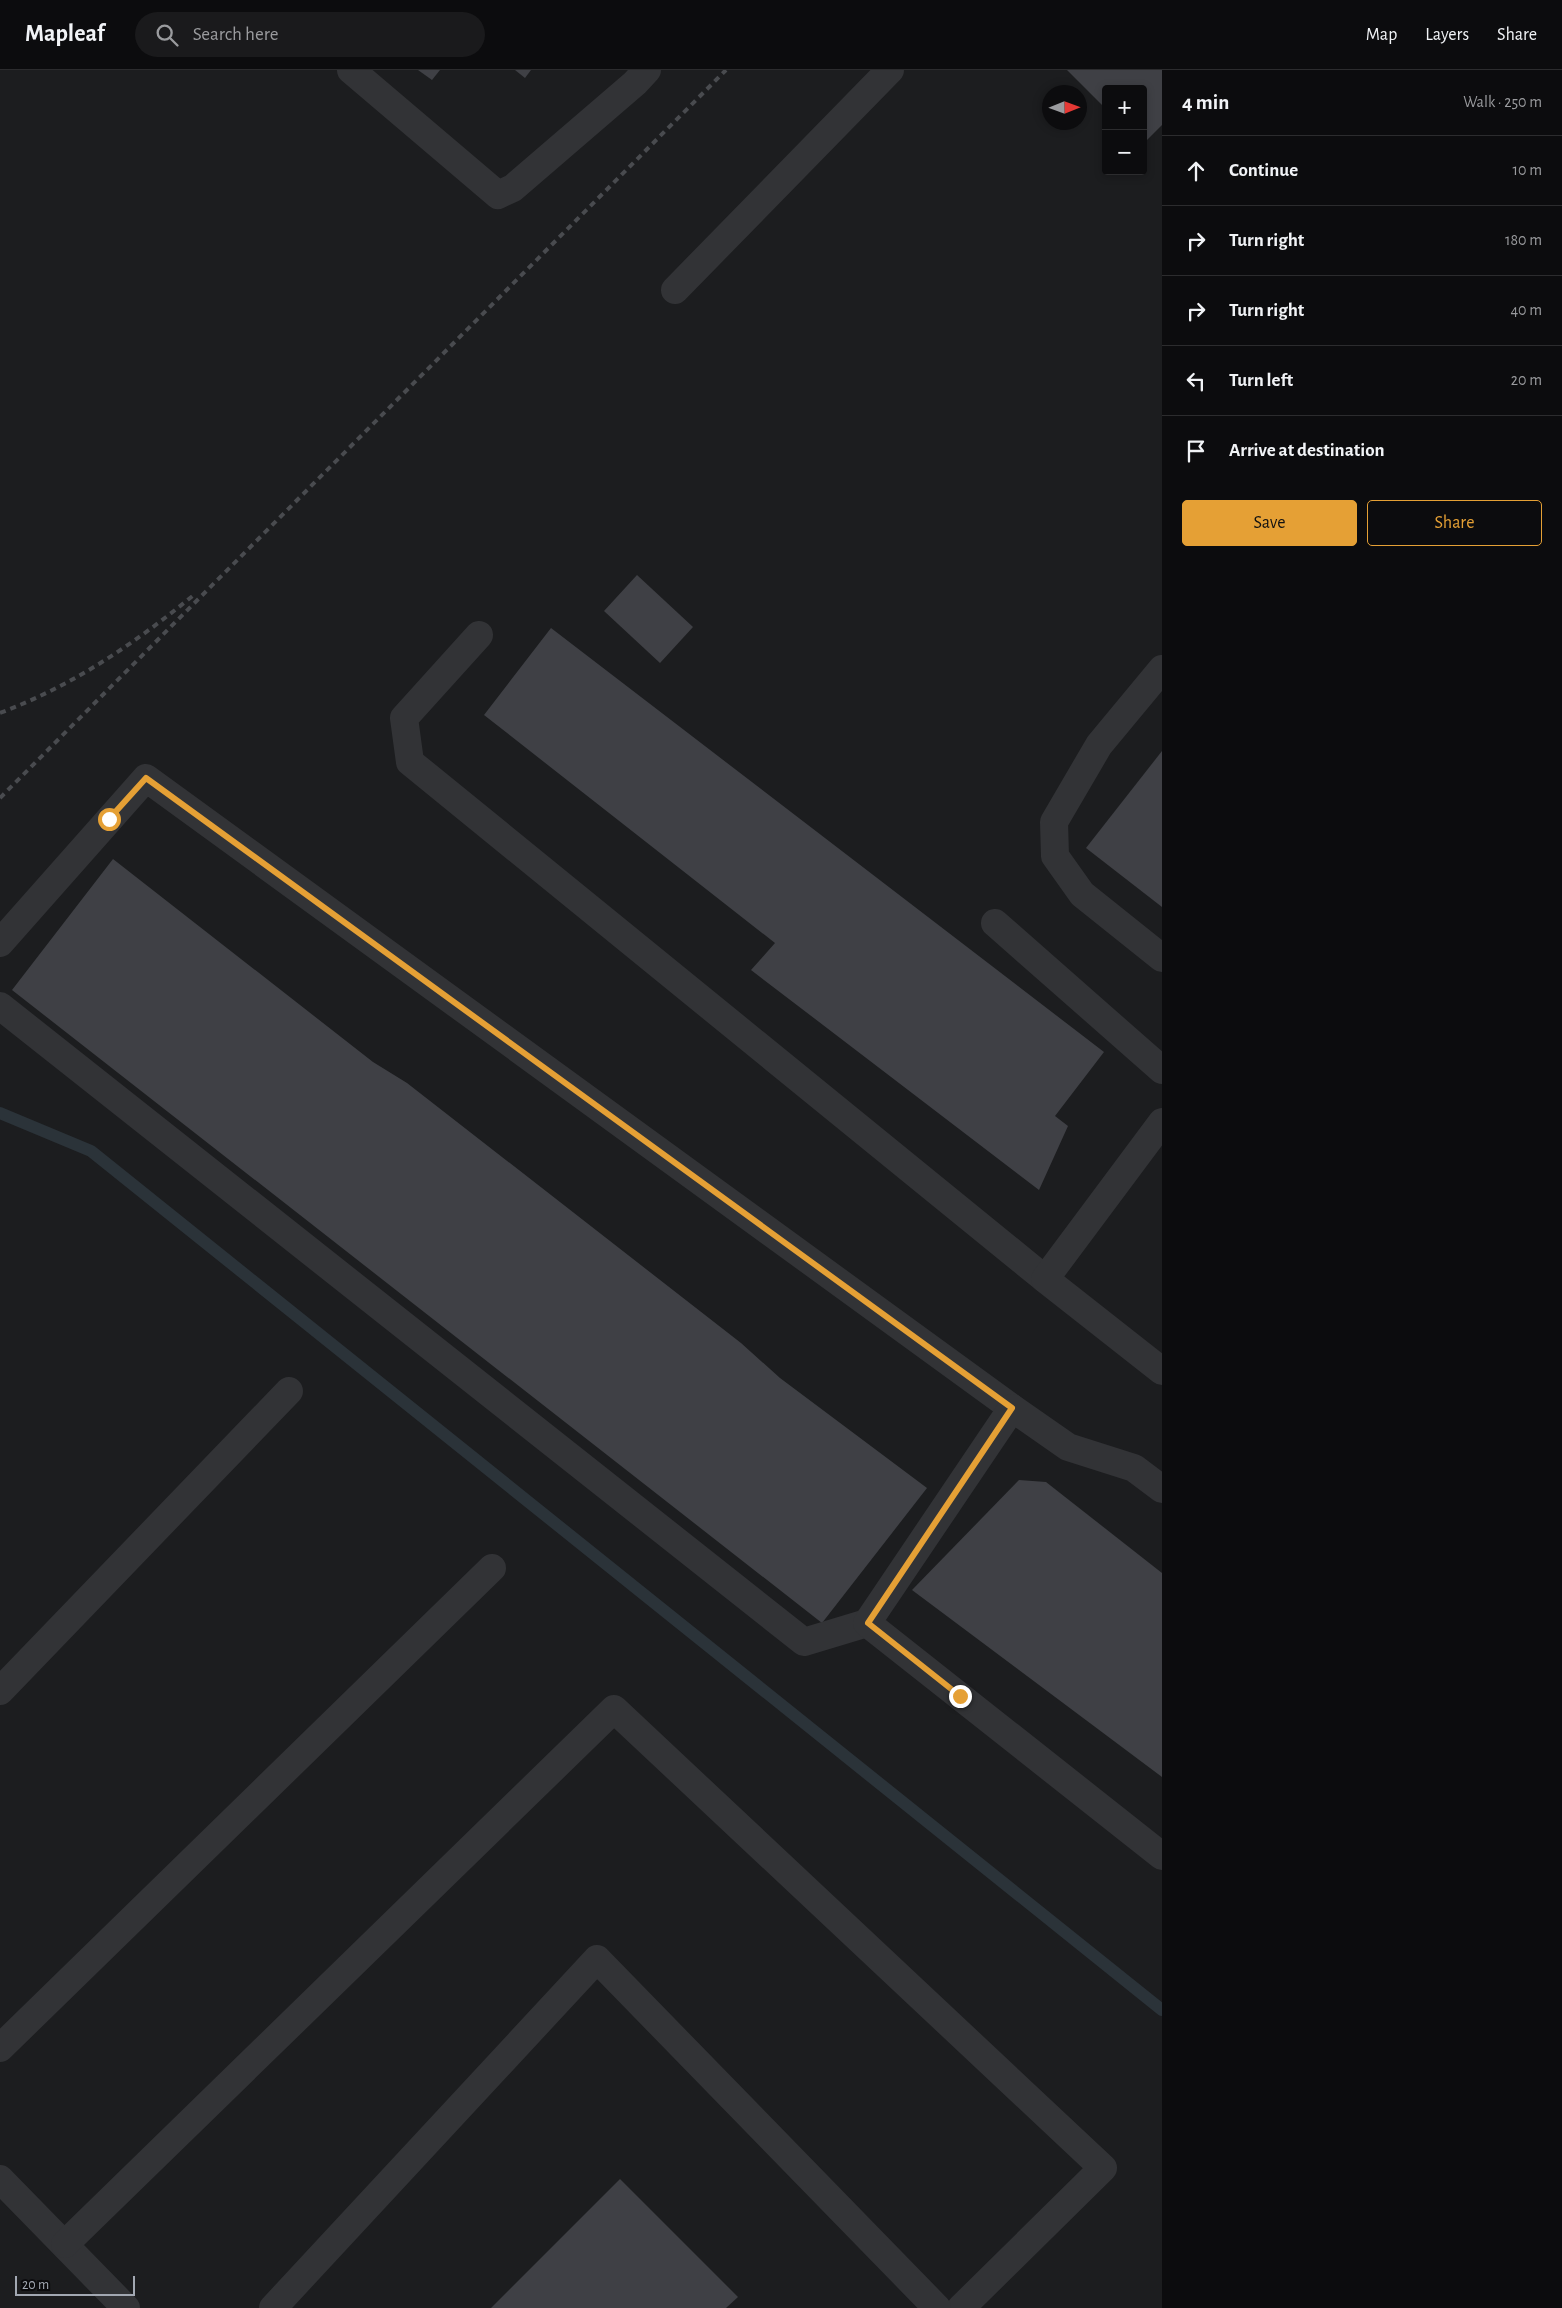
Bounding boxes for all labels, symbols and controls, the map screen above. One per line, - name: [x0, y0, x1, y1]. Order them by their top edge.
- search box: [135, 12, 485, 57]
- icon: search: [153, 21, 181, 49]
- text: Mapleaf: [25, 22, 105, 46]
- text: Search here: [193, 25, 279, 44]
- text: Map: [1366, 26, 1397, 44]
- text: Layers: [1425, 26, 1469, 44]
- text: Share: [1497, 26, 1537, 44]
- north arrow: [1042, 85, 1087, 130]
- map controls: [1102, 85, 1147, 175]
- button: +: [1102, 85, 1147, 130]
- text: 4 min: [1182, 92, 1229, 113]
- text: Walk · 250 m: [1463, 94, 1542, 110]
- button: −: [1102, 130, 1147, 175]
- icon: ahead: [1182, 157, 1210, 185]
- text: Continue: [1229, 161, 1298, 180]
- text: 10 m: [1513, 162, 1542, 178]
- icon: right: [1182, 227, 1210, 255]
- text: Turn right: [1229, 231, 1304, 250]
- text: 180 m: [1505, 232, 1542, 248]
- icon: right: [1182, 297, 1210, 325]
- text: Turn right: [1229, 301, 1304, 320]
- text: 40 m: [1510, 302, 1542, 318]
- icon: left: [1182, 367, 1210, 395]
- text: Turn left: [1229, 371, 1293, 390]
- text: 20 m: [1511, 372, 1542, 388]
- icon: arrive: [1182, 437, 1210, 465]
- text: Arrive at destination: [1229, 441, 1385, 460]
- button: Save: [1182, 500, 1357, 546]
- button: Share: [1367, 500, 1542, 546]
- route start: [98, 808, 121, 831]
- route end: [949, 1685, 972, 1708]
- scale bar: [15, 2273, 135, 2296]
- text: 20 m: [22, 2278, 49, 2292]

